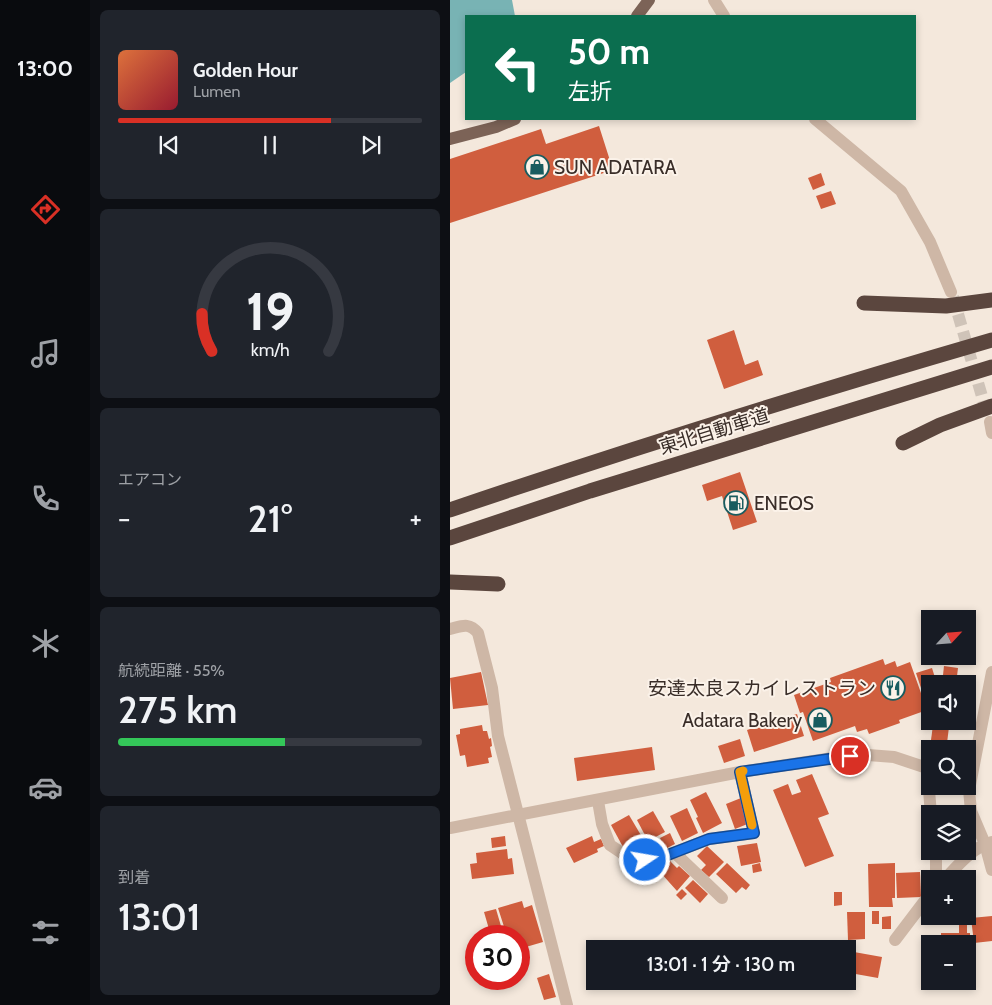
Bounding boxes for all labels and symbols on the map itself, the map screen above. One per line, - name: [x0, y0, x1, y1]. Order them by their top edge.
- shop icon: SUN ADATARA: [524, 154, 550, 180]
- place label: SUN ADATARA: [554, 156, 677, 179]
- street label: 東北自動車道: [656, 404, 772, 459]
- fuel station icon: ENEOS: [723, 490, 749, 516]
- place label: ENEOS: [754, 492, 814, 515]
- north arrow: [921, 610, 976, 665]
- restaurant icon: 安達太良スカイレストラン: [880, 675, 906, 701]
- place label: 安達太良スカイレストラン: [648, 677, 876, 700]
- shop icon: Adatara Bakery: [807, 707, 833, 733]
- place label: Adatara Bakery: [682, 709, 802, 732]
- pin: [829, 735, 871, 777]
- position arrow: [618, 833, 670, 885]
- speed limit sign: 30: [465, 925, 530, 990]

